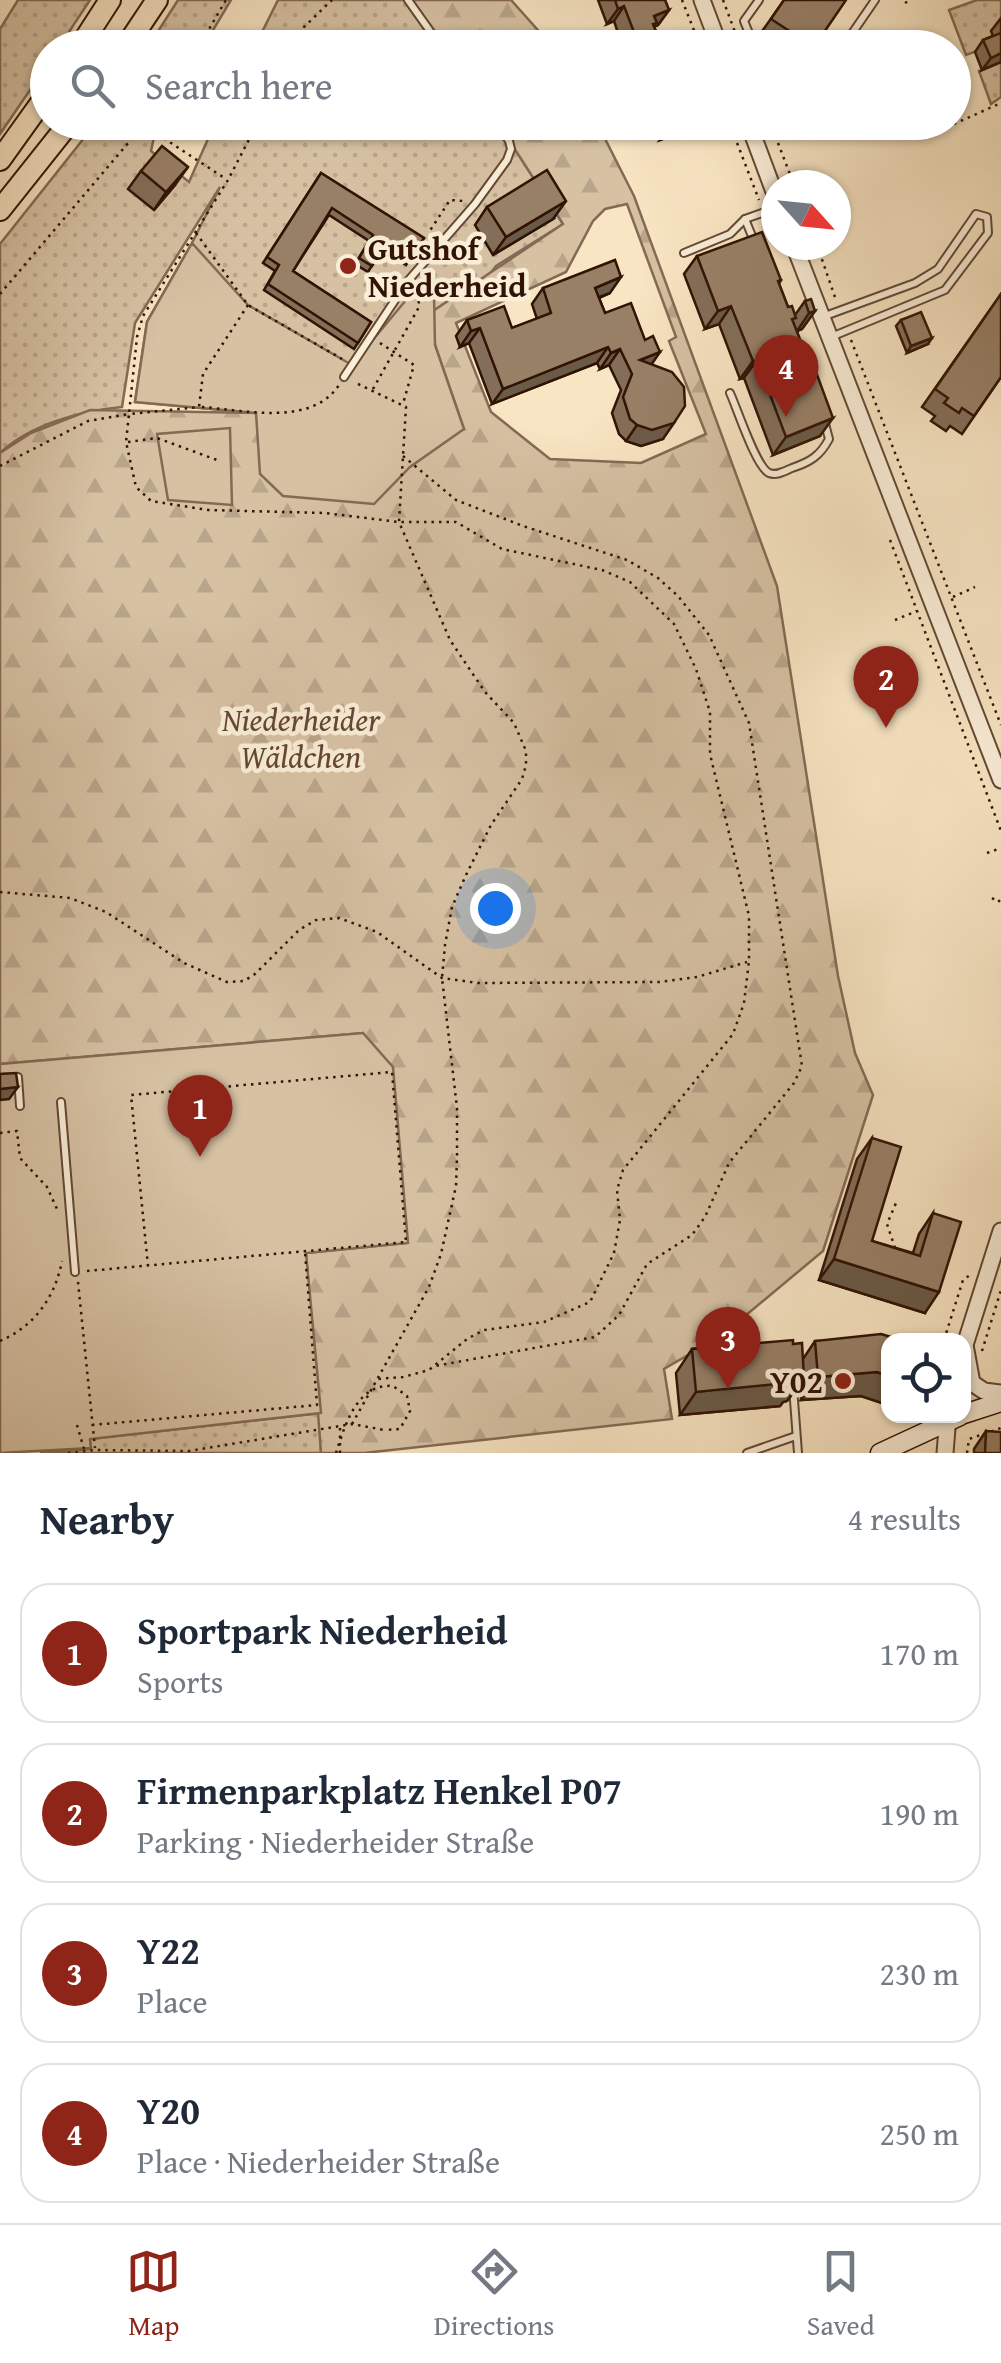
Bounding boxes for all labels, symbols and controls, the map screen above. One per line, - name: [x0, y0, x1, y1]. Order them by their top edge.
- search box: [30, 30, 971, 140]
- text: Search here: [145, 57, 333, 113]
- icon: search: [65, 58, 120, 113]
- north arrow: [761, 170, 851, 260]
- place label: Gutshof Niederheid: [368, 225, 527, 309]
- marker: Gutshof Niederheid: [337, 255, 359, 277]
- pin: 4: [754, 334, 818, 417]
- pin: 2: [854, 646, 918, 728]
- park label: Niederheider Wäldchen: [221, 696, 381, 780]
- your location: [470, 883, 521, 934]
- pin: 1: [168, 1074, 232, 1157]
- pin: 3: [696, 1306, 760, 1389]
- map controls: [881, 1333, 971, 1423]
- button: locate: [881, 1333, 971, 1423]
- place label: Y02: [770, 1358, 823, 1405]
- marker: Y02: [832, 1370, 854, 1392]
- text: Nearby: [40, 1488, 174, 1549]
- text: 4 results: [848, 1495, 961, 1542]
- text: Sportpark Niederheid: [137, 1602, 508, 1658]
- text: 1: [66, 1630, 83, 1677]
- text: 170 m: [880, 1630, 959, 1677]
- text: Sports: [137, 1658, 223, 1705]
- text: Firmenparkplatz Henkel P07: [137, 1762, 622, 1818]
- text: 2: [66, 1790, 83, 1837]
- text: 190 m: [880, 1790, 959, 1837]
- text: Parking · Niederheider Straße: [137, 1818, 534, 1865]
- text: Y22: [137, 1922, 200, 1978]
- text: 3: [66, 1950, 83, 1997]
- text: 230 m: [880, 1950, 959, 1997]
- text: Place: [137, 1978, 208, 2025]
- text: Y20: [137, 2082, 200, 2138]
- text: 4: [66, 2110, 83, 2157]
- text: 250 m: [880, 2110, 959, 2157]
- text: Place · Niederheider Straße: [137, 2138, 500, 2185]
- tab: Map: [126, 2244, 181, 2345]
- tab: Directions: [434, 2244, 554, 2345]
- tab: Saved: [807, 2244, 875, 2345]

